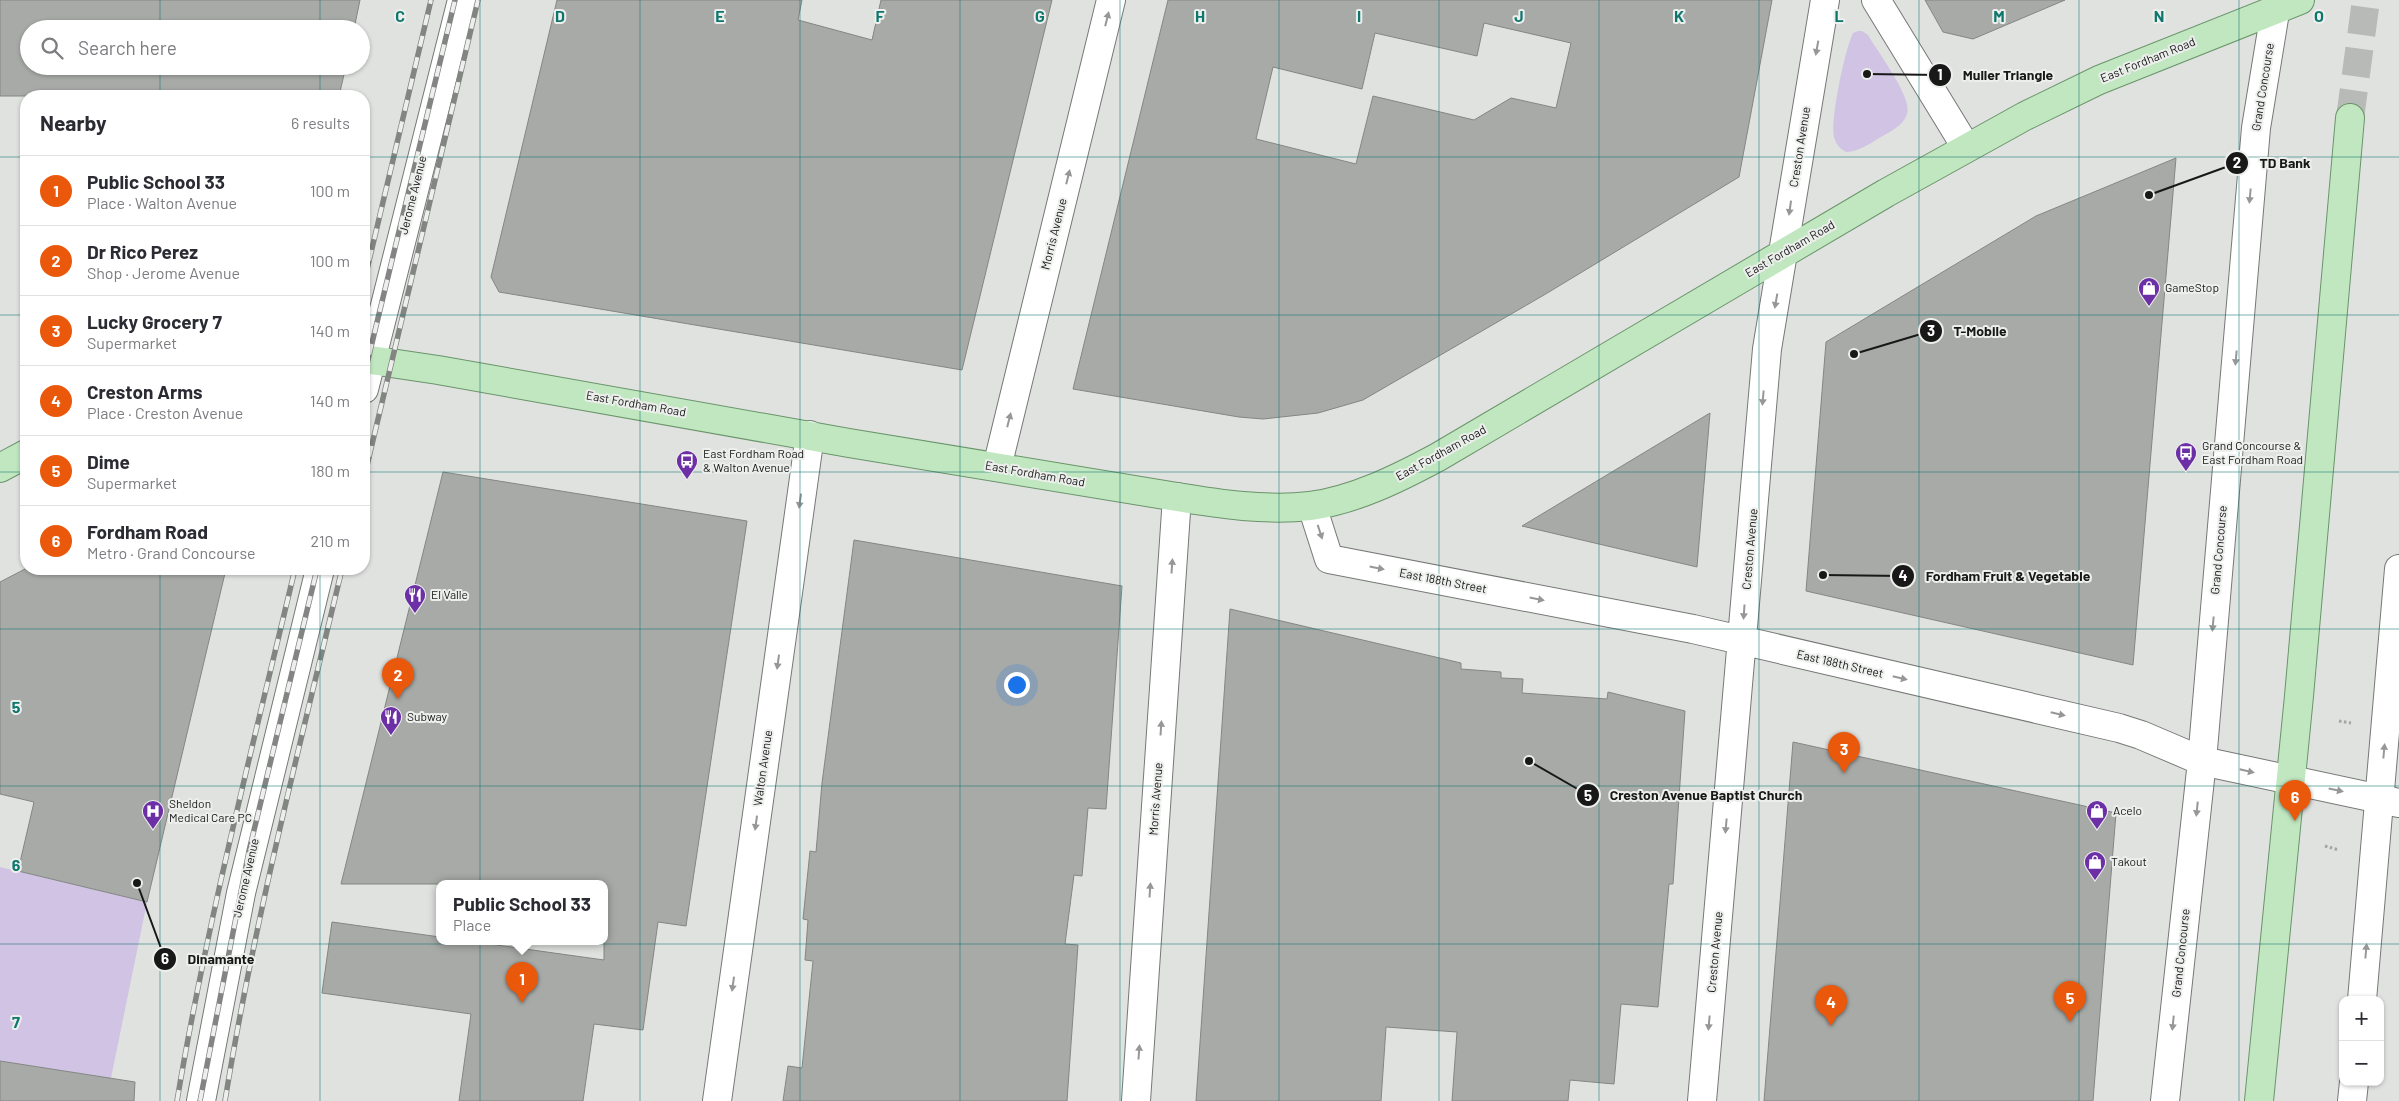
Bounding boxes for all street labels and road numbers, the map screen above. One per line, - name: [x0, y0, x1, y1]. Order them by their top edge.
- street label: East Fordham Road: [2098, 34, 2197, 85]
- street label: Grand Concourse: [2248, 42, 2276, 132]
- street label: Creston Avenue: [1786, 106, 1812, 188]
- street label: Jerome Avenue: [395, 154, 429, 236]
- street label: Morris Avenue: [1037, 197, 1069, 271]
- street label: East Fordham Road: [1742, 217, 1837, 279]
- street label: East Fordham Road: [585, 387, 687, 419]
- street label: East Fordham Road: [1393, 421, 1488, 483]
- street label: East Fordham Road: [984, 457, 1086, 489]
- street label: Grand Concourse: [2207, 505, 2229, 595]
- street label: Creston Avenue: [1738, 508, 1760, 590]
- street label: East 188th Street: [1398, 565, 1488, 595]
- street label: East 188th Street: [1795, 646, 1885, 680]
- street label: Walton Avenue: [750, 729, 774, 807]
- street label: Morris Avenue: [1145, 762, 1165, 836]
- street label: Jerome Avenue: [229, 837, 261, 919]
- street label: Grand Concourse: [2168, 908, 2192, 998]
- street label: Creston Avenue: [1703, 911, 1725, 993]

